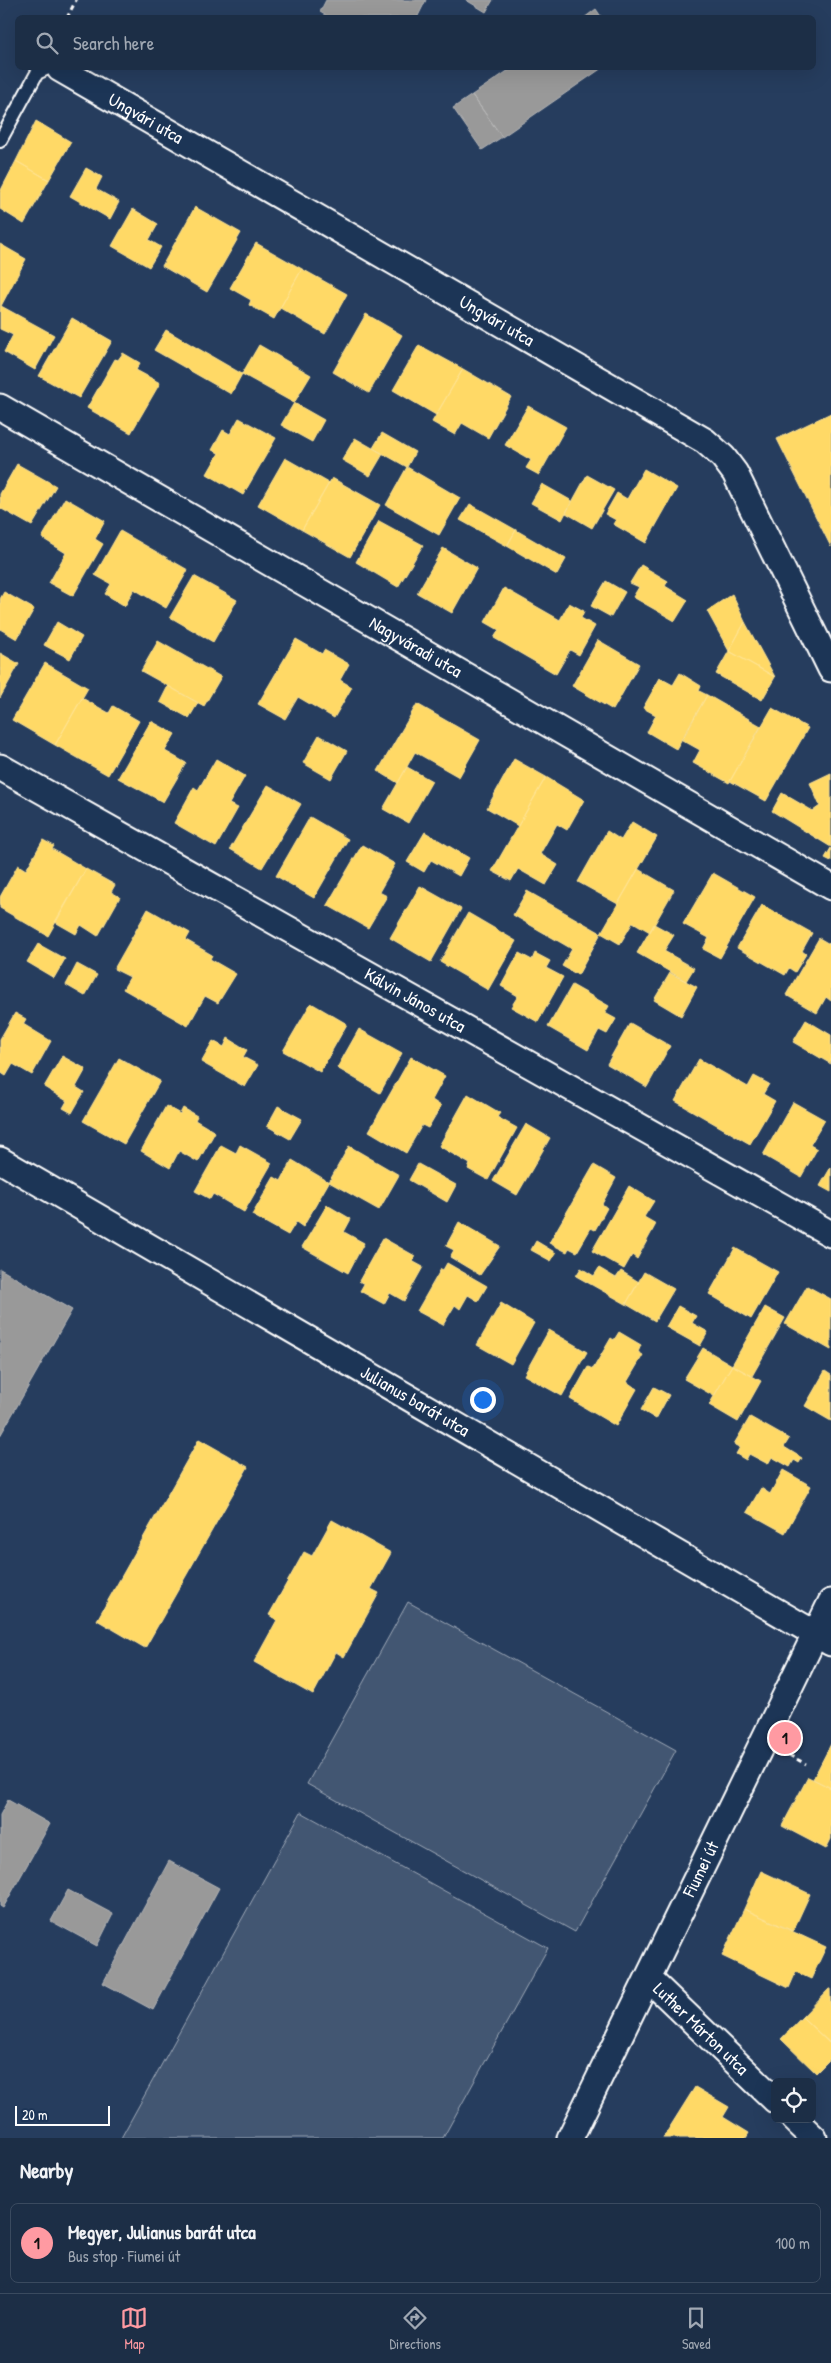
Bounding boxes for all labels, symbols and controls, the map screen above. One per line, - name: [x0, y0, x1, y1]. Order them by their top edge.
- search box: [15, 15, 816, 70]
- icon: search: [33, 29, 61, 57]
- text: Search here: [73, 30, 154, 56]
- street label: Ungvári utca: [104, 86, 188, 150]
- street label: Ungvári utca: [455, 289, 539, 352]
- street label: Nagyváradi utca: [365, 610, 467, 683]
- street label: Kálvin János utca: [360, 961, 470, 1038]
- street label: Julianus barát utca: [356, 1359, 474, 1442]
- your location: [470, 1387, 496, 1413]
- pin: 1: [769, 1719, 801, 1757]
- street label: Fiumei út: [676, 1836, 725, 1902]
- street label: Luther Márton utca: [648, 1977, 755, 2080]
- map controls: [771, 2078, 816, 2123]
- button: locate: [771, 2078, 816, 2123]
- scale bar: [15, 2103, 110, 2126]
- text: 20 m: [22, 2105, 48, 2124]
- text: Nearby: [20, 2156, 73, 2185]
- text: Megyer, Julianus barát utca: [68, 2219, 256, 2245]
- text: 1: [34, 2232, 40, 2254]
- text: 100 m: [775, 2232, 810, 2254]
- text: Bus stop · Fiumei út: [68, 2245, 180, 2267]
- tab: Map: [120, 2304, 148, 2353]
- tab: Directions: [389, 2304, 441, 2353]
- tab: Saved: [682, 2304, 711, 2353]

